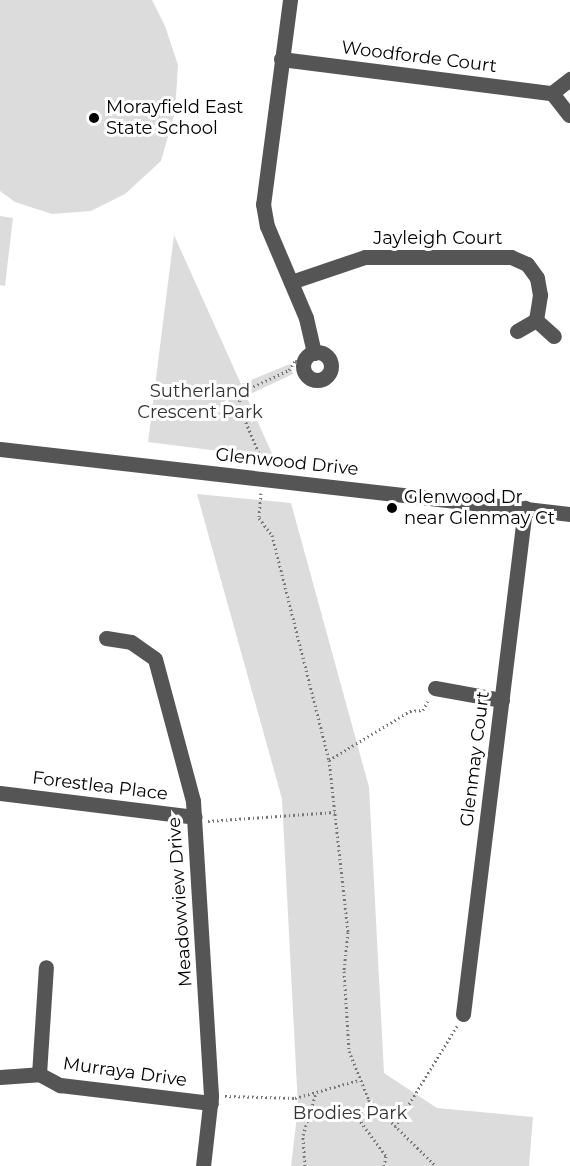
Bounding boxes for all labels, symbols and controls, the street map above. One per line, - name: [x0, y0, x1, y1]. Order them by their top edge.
- street label: Woodforde Court: [340, 37, 498, 77]
- place label: Morayfield East State School: [106, 97, 243, 140]
- marker: Morayfield East State School: [87, 111, 101, 125]
- street label: Jayleigh Court: [373, 227, 503, 249]
- park label: Sutherland Crescent Park: [137, 381, 263, 424]
- street label: Glenwood Drive: [214, 444, 360, 480]
- place label: Glenwood Dr near Glenmay Ct: [404, 487, 555, 530]
- marker: Glenwood Dr near Glenmay Ct: [385, 501, 399, 515]
- street label: Glenmay Court: [456, 690, 494, 828]
- street label: Forestlea Place: [31, 767, 169, 805]
- street label: Meadowview Drive: [163, 816, 197, 988]
- street label: Murraya Drive: [62, 1053, 188, 1091]
- park label: Brodies Park: [293, 1102, 407, 1124]

